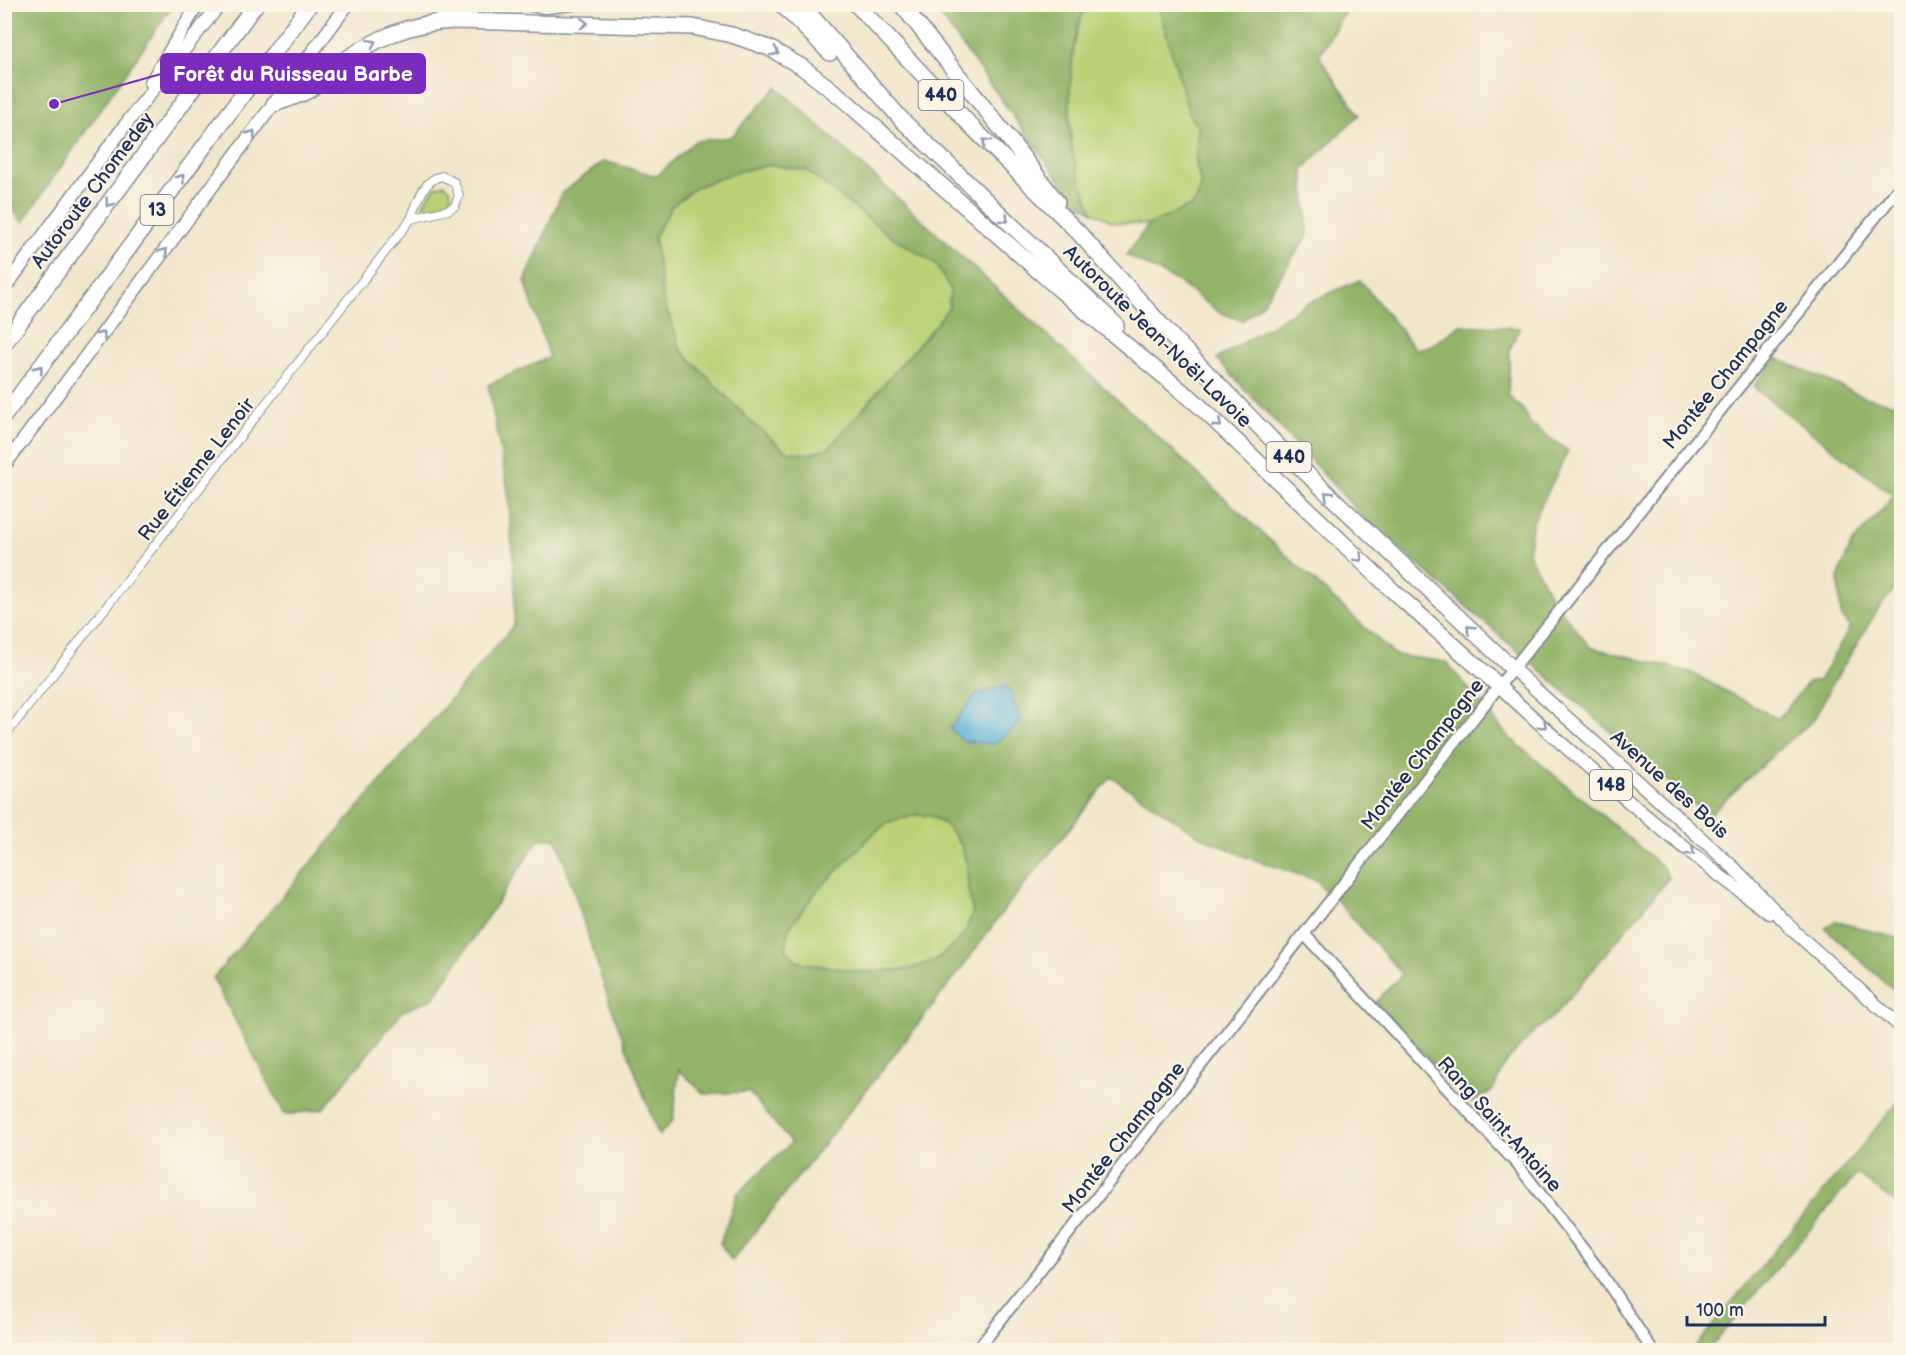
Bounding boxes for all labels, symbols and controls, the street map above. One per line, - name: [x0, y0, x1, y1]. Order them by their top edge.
- one-way arrow: [579, 17, 588, 29]
- one-way arrow: [366, 39, 376, 50]
- one-way arrow: [768, 44, 779, 56]
- callout: Forêt du Ruisseau Barbe: [161, 54, 425, 93]
- text: Forêt du Ruisseau Barbe: [173, 62, 413, 87]
- road number: 440: [918, 80, 964, 110]
- street label: Autoroute Chomedey: [26, 108, 159, 273]
- one-way arrow: [245, 130, 256, 141]
- one-way arrow: [983, 139, 994, 150]
- one-way arrow: [174, 174, 185, 185]
- road number: 13: [140, 195, 174, 225]
- one-way arrow: [105, 196, 116, 207]
- one-way arrow: [998, 212, 1008, 223]
- street label: Autoroute Jean-Noël-Lavoie: [1058, 240, 1257, 433]
- one-way arrow: [156, 248, 167, 259]
- street label: Montée Champagne: [1658, 295, 1794, 454]
- one-way arrow: [95, 331, 106, 342]
- one-way arrow: [32, 364, 43, 375]
- street label: Rue Étienne Lenoir: [133, 392, 261, 546]
- one-way arrow: [1212, 417, 1222, 428]
- road number: 440: [1266, 442, 1312, 472]
- one-way arrow: [1325, 492, 1336, 503]
- one-way arrow: [1352, 551, 1362, 562]
- one-way arrow: [1466, 625, 1477, 636]
- street label: Montée Champagne: [1356, 674, 1489, 835]
- one-way arrow: [1536, 718, 1546, 729]
- street label: Avenue des Bois: [1605, 725, 1733, 844]
- road number: 148: [1590, 770, 1632, 800]
- one-way arrow: [1684, 844, 1695, 855]
- street label: Rang Saint-Antoine: [1432, 1052, 1567, 1198]
- street label: Montée Champagne: [1057, 1057, 1190, 1218]
- scale bar: [1687, 1289, 1825, 1327]
- text: 100 m: [1696, 1300, 1744, 1321]

